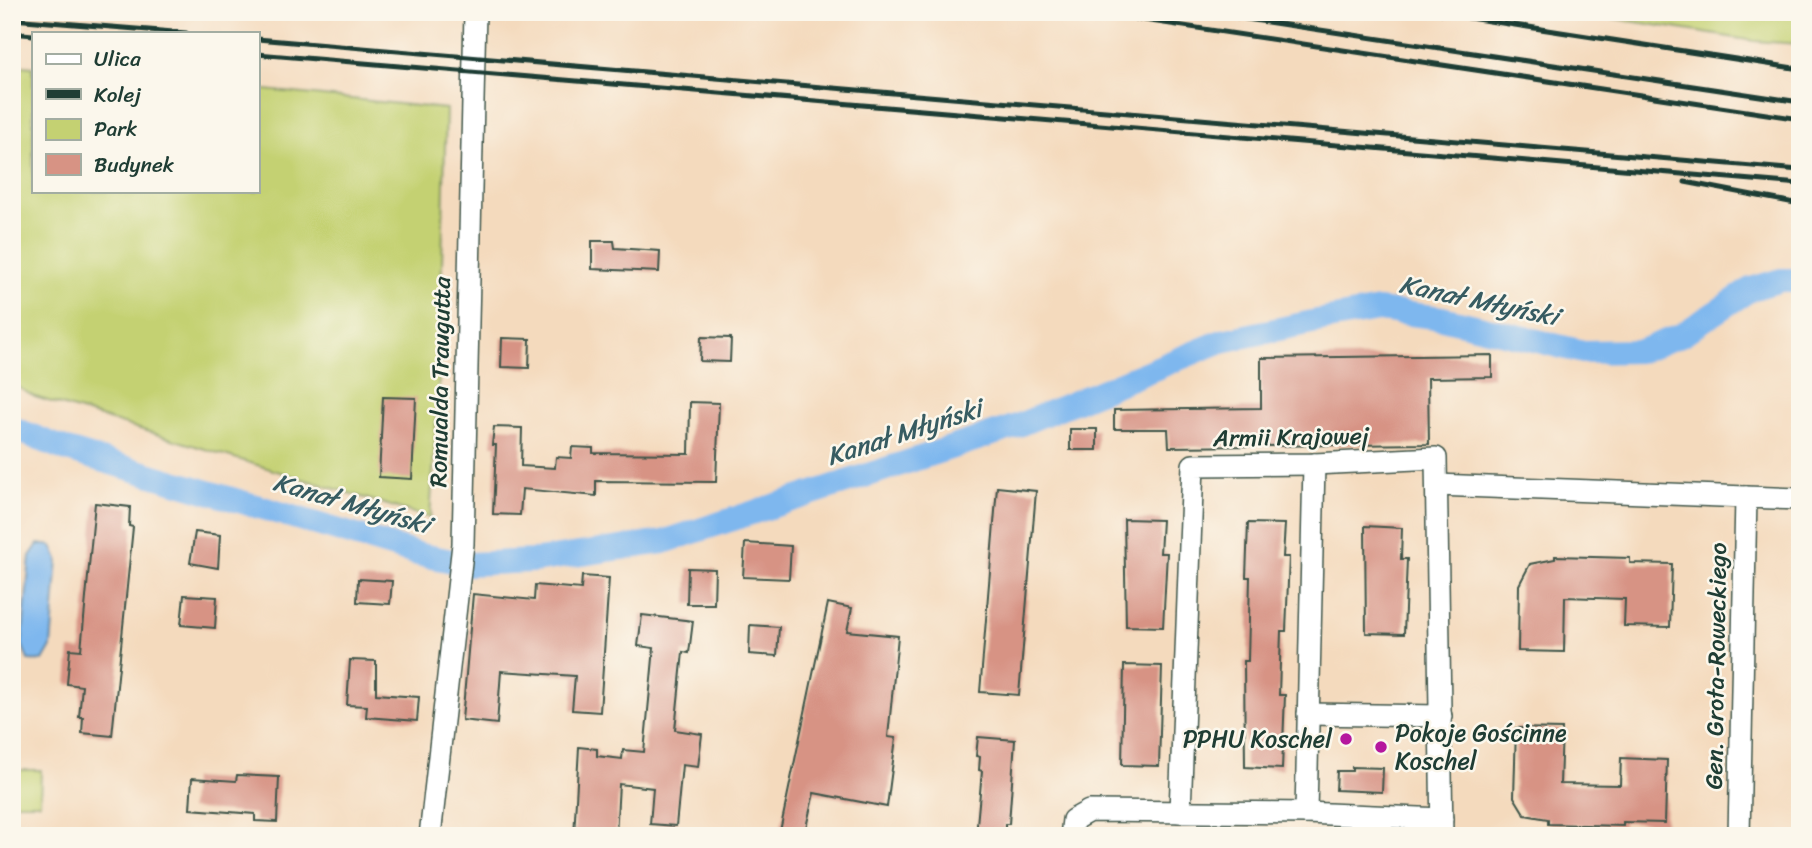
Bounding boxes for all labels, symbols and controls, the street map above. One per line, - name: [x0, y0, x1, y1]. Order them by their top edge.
- legend: [32, 32, 259, 192]
- text: Ulica: [94, 40, 141, 78]
- text: Kolej: [94, 76, 141, 114]
- text: Park: [94, 110, 137, 148]
- text: Budynek: [94, 146, 175, 184]
- water label: Kanał Młyński: [1395, 261, 1567, 340]
- street label: Romualda Traugutta: [417, 275, 463, 488]
- water label: Kanał Młyński: [820, 384, 992, 479]
- street label: Armii Krajowej: [1212, 415, 1370, 459]
- water label: Kanał Młyński: [268, 459, 440, 549]
- street label: Gen. Grota-Roweckiego: [1693, 542, 1739, 790]
- place label: Pokoje Gościnne Koschel: [1395, 712, 1567, 782]
- place label: PPHU Koschel: [1183, 718, 1333, 760]
- marker: PPHU Koschel: [1338, 731, 1354, 747]
- marker: Pokoje Gościnne Koschel: [1373, 739, 1389, 755]

